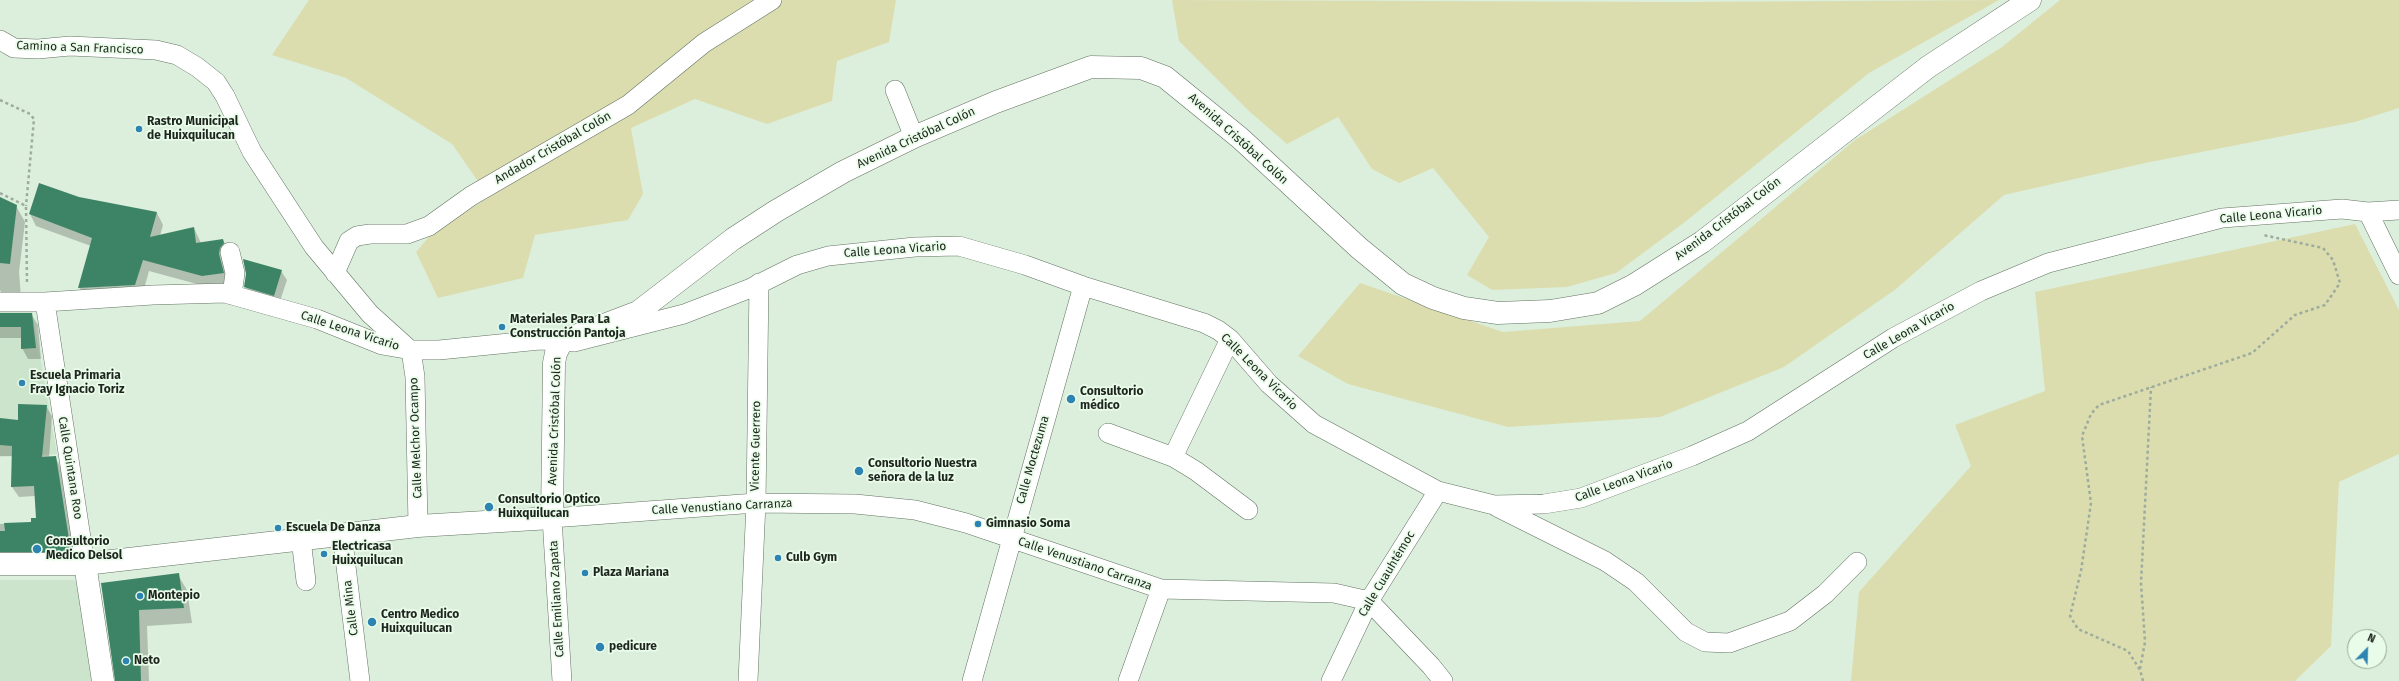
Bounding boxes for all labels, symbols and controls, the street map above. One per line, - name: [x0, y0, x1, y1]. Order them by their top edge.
- street label: Camino a San Francisco: [16, 39, 144, 57]
- street label: Avenida Cristóbal Colón: [1185, 90, 1291, 188]
- street label: Avenida Cristóbal Colón: [855, 104, 977, 172]
- street label: Andador Cristóbal Colón: [492, 109, 614, 187]
- place label: Rastro Municipal de Huixquilucan: [147, 115, 238, 143]
- marker: Rastro Municipal de Huixquilucan: [134, 124, 144, 134]
- street label: Avenida Cristóbal Colón: [1672, 174, 1784, 264]
- street label: Calle Leona Vicario: [2219, 203, 2323, 227]
- street label: Calle Leona Vicario: [843, 239, 947, 261]
- street label: Calle Leona Vicario: [1861, 299, 1957, 363]
- street label: Calle Leona Vicario: [299, 308, 401, 354]
- place label: Materiales Para La Construcción Pantoja: [510, 313, 626, 341]
- marker: Materiales Para La Construcción Pantoja: [497, 322, 507, 332]
- street label: Calle Leona Vicario: [1218, 331, 1300, 413]
- street label: Avenida Cristóbal Colón: [546, 356, 564, 486]
- place label: Escuela Primaria Fray Ignacio Toriz: [30, 369, 124, 397]
- street label: Calle Melchor Ocampo: [407, 377, 425, 499]
- marker: Escuela Primaria Fray Ignacio Toriz: [17, 378, 27, 388]
- place label: Consultorio médico: [1080, 385, 1143, 413]
- marker: Consultorio médico: [1065, 393, 1077, 405]
- street label: Vicente Guerrero: [748, 400, 764, 492]
- street label: Calle Moctezuma: [1013, 414, 1053, 506]
- street label: Calle Quintana Roo: [55, 416, 85, 520]
- place label: Consultorio Nuestra señora de la luz: [868, 457, 977, 485]
- street label: Calle Leona Vicario: [1573, 457, 1675, 505]
- marker: Consultorio Nuestra señora de la luz: [853, 465, 865, 477]
- place label: Consultorio Optico Huixquilucan: [498, 493, 600, 521]
- street label: Calle Venustiano Carranza: [651, 496, 793, 518]
- marker: Consultorio Optico Huixquilucan: [483, 501, 495, 513]
- place label: Gimnasio Soma: [986, 517, 1070, 531]
- marker: Gimnasio Soma: [973, 519, 983, 529]
- place label: Escuela De Danza: [286, 521, 380, 535]
- marker: Escuela De Danza: [273, 523, 283, 533]
- street label: Calle Cuauhtémoc: [1356, 529, 1418, 619]
- street label: Calle Venustiano Carranza: [1016, 534, 1154, 594]
- place label: Consultorio Medico Delsol: [46, 535, 122, 563]
- place label: Electricasa Huixquilucan: [332, 540, 403, 568]
- street label: Calle Emiliano Zapata: [547, 540, 567, 658]
- marker: Consultorio Medico Delsol: [31, 543, 43, 555]
- marker: Electricasa Huixquilucan: [319, 549, 329, 559]
- place label: Culb Gym: [786, 551, 837, 565]
- marker: Culb Gym: [773, 553, 783, 563]
- place label: Plaza Mariana: [593, 566, 669, 580]
- marker: Plaza Mariana: [580, 568, 590, 578]
- street label: Calle Mina: [340, 579, 362, 637]
- place label: Montepio: [148, 589, 200, 603]
- marker: Montepio: [135, 591, 145, 601]
- place label: Centro Medico Huixquilucan: [381, 608, 459, 636]
- marker: Centro Medico Huixquilucan: [366, 616, 378, 628]
- north arrow: [2347, 629, 2387, 669]
- text: N: [2366, 631, 2377, 646]
- place label: pedicure: [609, 640, 657, 654]
- marker: pedicure: [594, 641, 606, 653]
- place label: Neto: [134, 654, 160, 668]
- marker: Neto: [121, 656, 131, 666]

